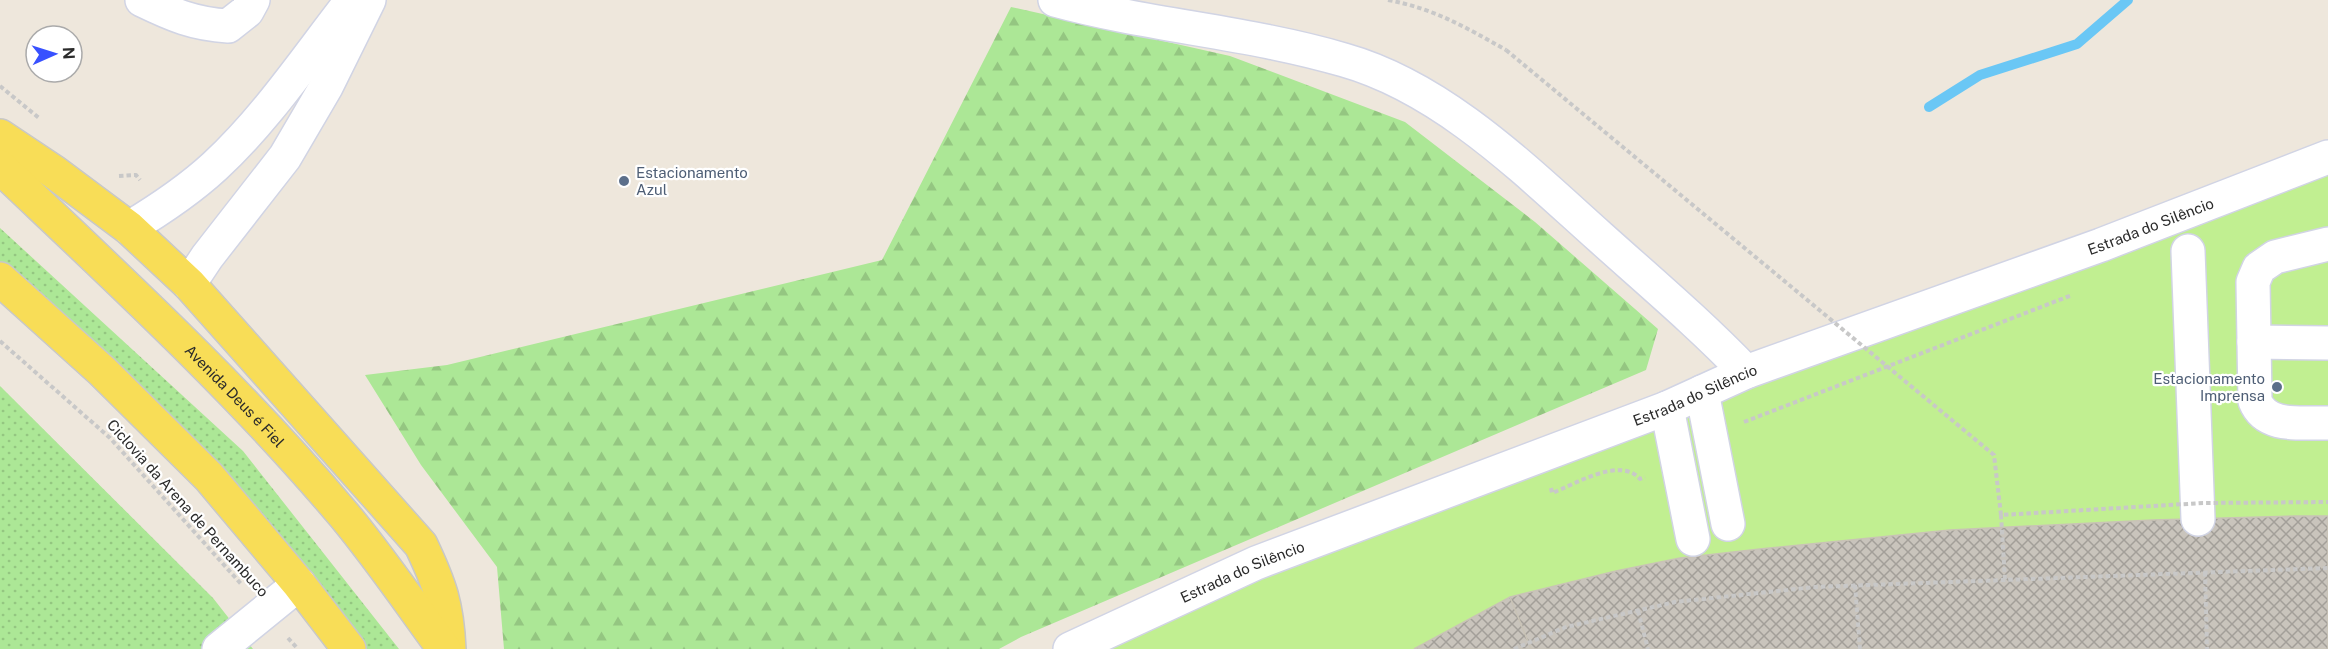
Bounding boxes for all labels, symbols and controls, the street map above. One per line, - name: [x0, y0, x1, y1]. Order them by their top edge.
- north arrow: [24, 24, 84, 84]
- text: N: [59, 46, 78, 60]
- place label: Estacionamento Azul: [636, 164, 748, 198]
- marker: Estacionamento Azul: [617, 174, 631, 188]
- street label: Estrada do Silêncio: [2085, 194, 2216, 258]
- street label: Avenida Deus é Fiel: [182, 341, 288, 450]
- street label: Estrada do Silêncio: [1630, 360, 1759, 429]
- place label: Estacionamento Imprensa: [2153, 370, 2265, 404]
- marker: Estacionamento Imprensa: [2270, 380, 2284, 394]
- street label: Ciclovia da Arena de Pernambuco: [104, 416, 272, 600]
- street label: Estrada do Silêncio: [1177, 537, 1307, 605]

